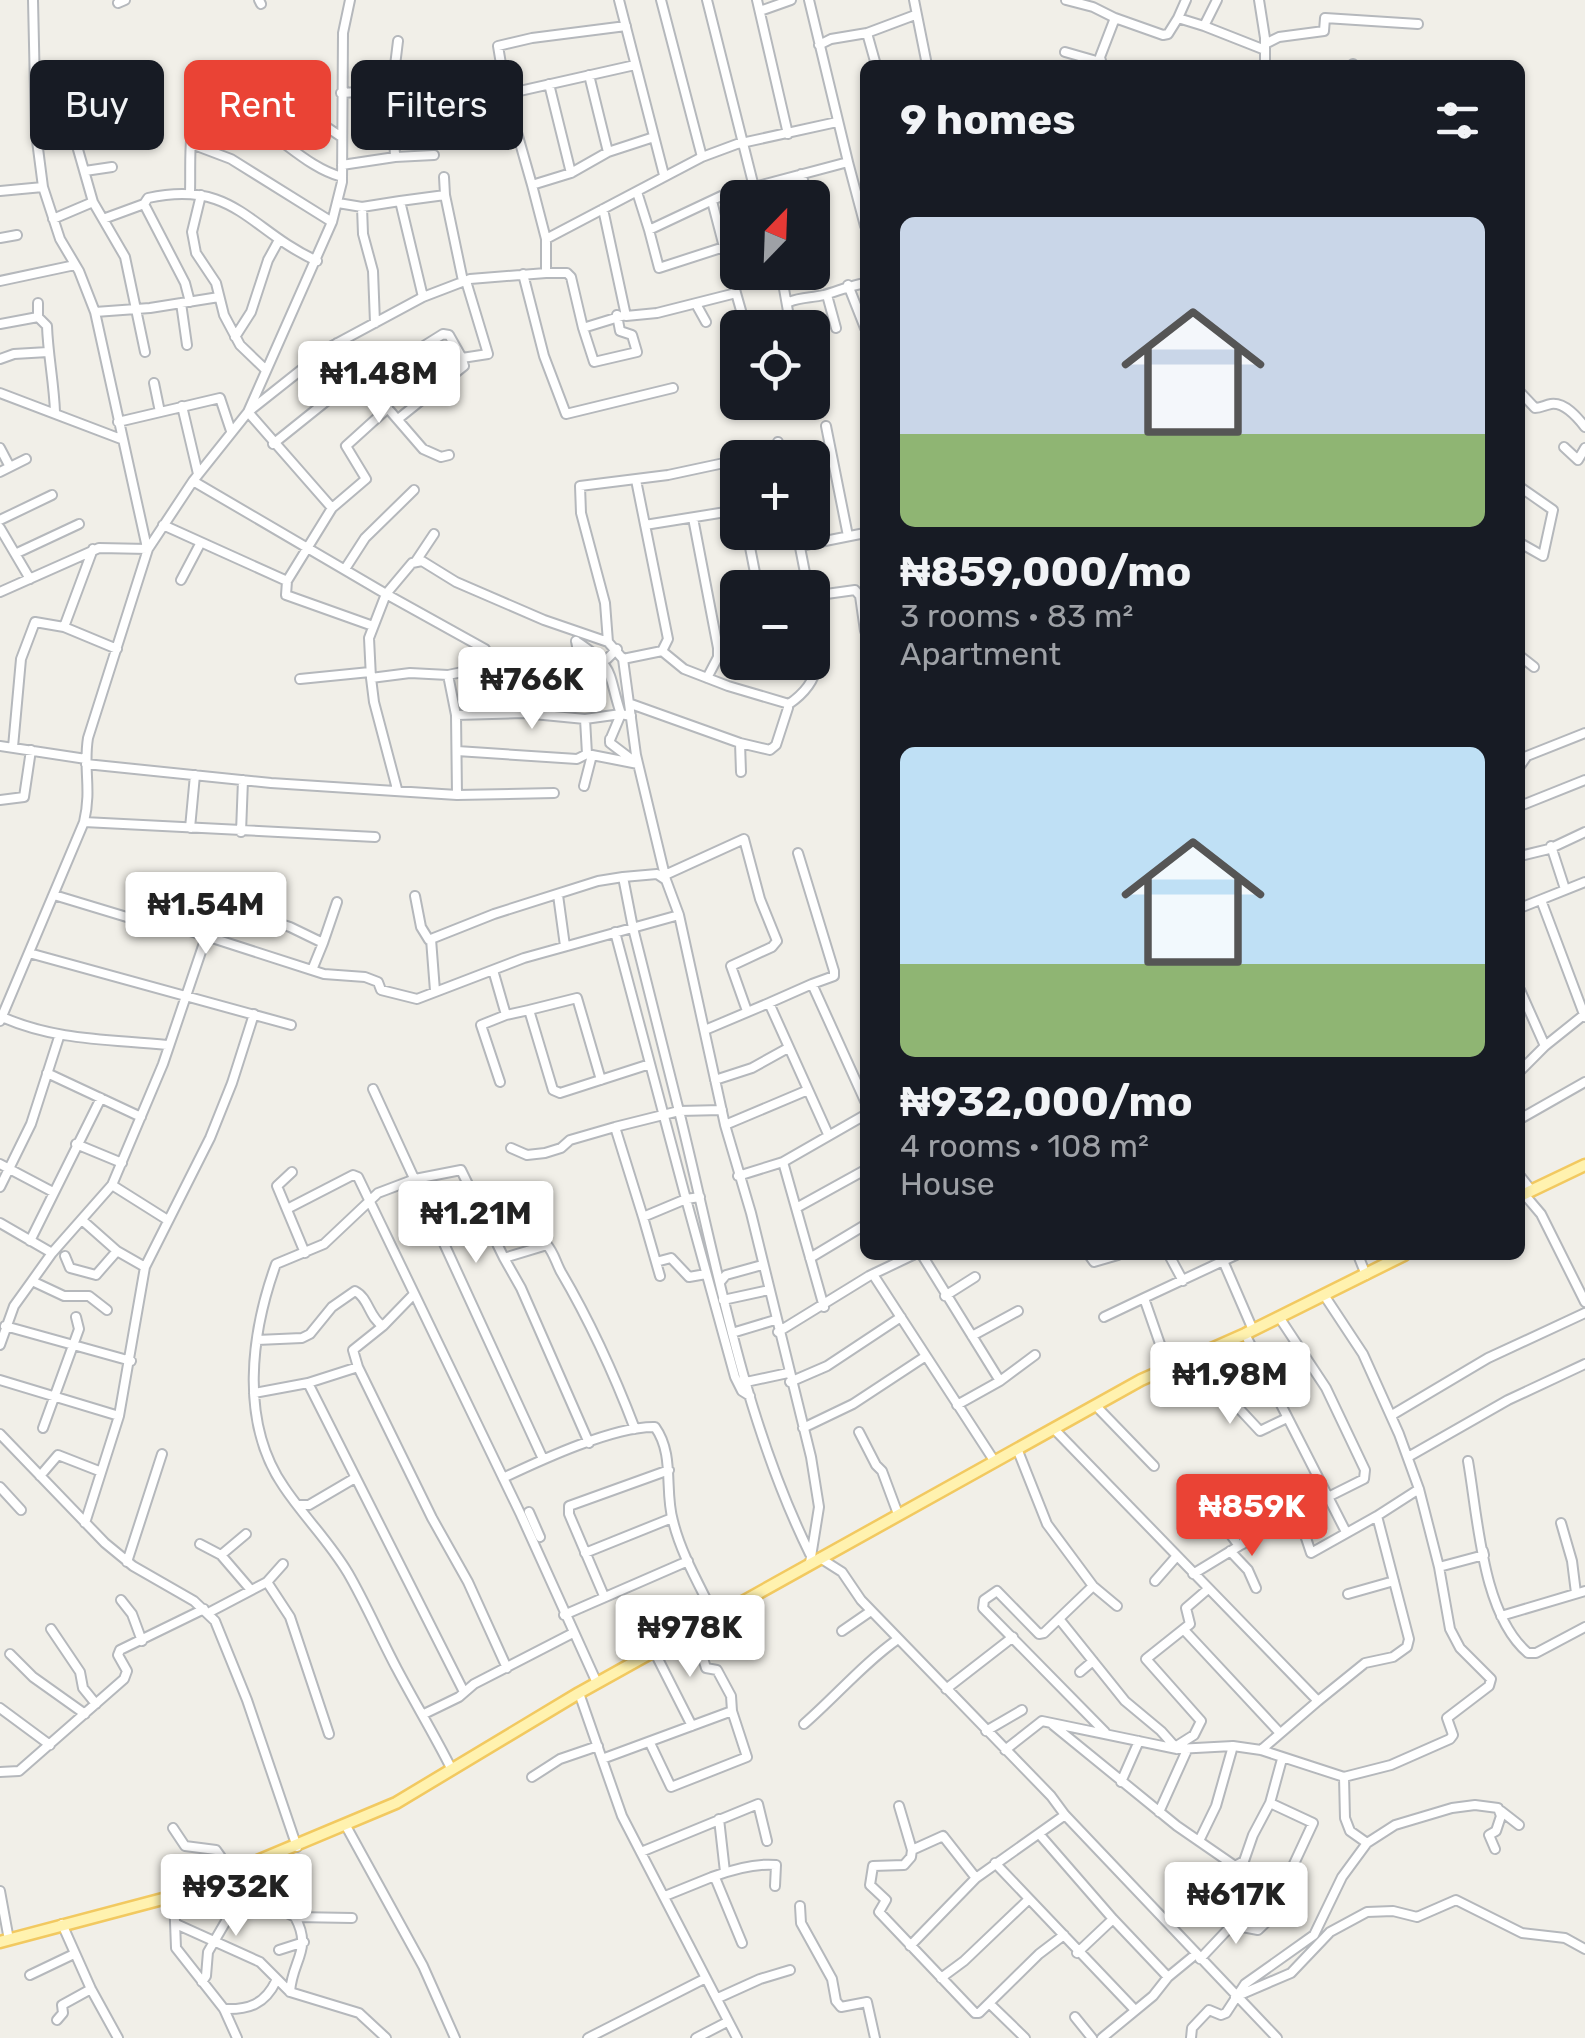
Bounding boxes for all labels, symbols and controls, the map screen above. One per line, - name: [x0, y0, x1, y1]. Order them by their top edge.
- chip: Buy: [30, 60, 164, 150]
- chip: Rent: [184, 60, 331, 150]
- chip: Filters: [351, 60, 523, 150]
- icon: filters: [1430, 93, 1485, 148]
- text: 9 homes: [900, 95, 1075, 145]
- north arrow: [720, 180, 830, 290]
- map controls: [720, 180, 830, 680]
- icon: home: [1103, 282, 1283, 462]
- button: locate: [720, 310, 830, 420]
- pin: ₦1.48M: [298, 341, 460, 426]
- text: ₦1.48M: [320, 354, 438, 392]
- button: +: [720, 440, 830, 550]
- text: ₦859,000/mo: [900, 547, 1191, 597]
- button: −: [720, 570, 830, 680]
- text: 3 rooms · 83 m²: [900, 597, 1133, 635]
- text: Apartment: [900, 635, 1061, 673]
- pin: ₦766K: [462, 647, 602, 732]
- text: ₦766K: [480, 660, 584, 698]
- icon: home: [1103, 812, 1283, 992]
- pin: ₦1.54M: [125, 872, 287, 957]
- text: ₦1.54M: [147, 885, 265, 923]
- text: ₦932,000/mo: [900, 1077, 1193, 1127]
- text: 4 rooms · 108 m²: [900, 1127, 1149, 1165]
- text: House: [900, 1165, 995, 1203]
- pin: ₦1.21M: [395, 1181, 557, 1266]
- text: ₦1.21M: [420, 1194, 532, 1232]
- pin: ₦1.98M: [1149, 1342, 1311, 1427]
- text: ₦1.98M: [1172, 1355, 1288, 1393]
- pin: ₦859K: [1182, 1474, 1322, 1559]
- text: ₦859K: [1198, 1487, 1306, 1525]
- pin: ₦978K: [620, 1595, 760, 1680]
- text: ₦978K: [638, 1608, 742, 1646]
- pin: ₦932K: [166, 1854, 306, 1939]
- pin: ₦617K: [1166, 1862, 1306, 1947]
- text: ₦932K: [183, 1867, 289, 1905]
- text: ₦617K: [1187, 1875, 1285, 1913]

